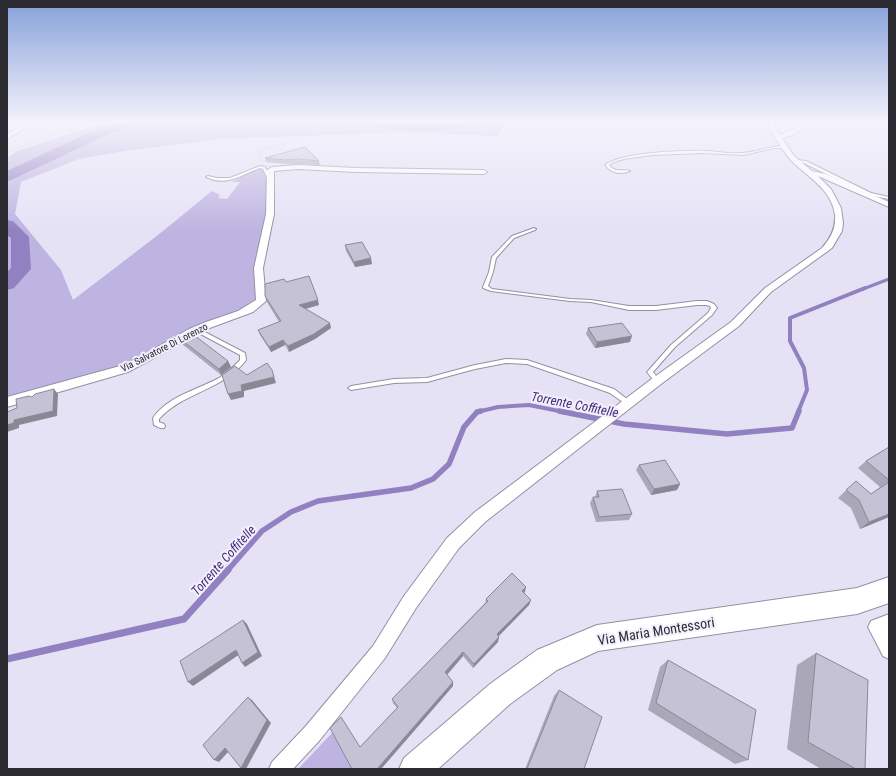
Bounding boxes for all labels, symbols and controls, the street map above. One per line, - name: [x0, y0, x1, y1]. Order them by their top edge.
- street label: Via Salvatore Di Lorenzo: [119, 321, 209, 374]
- water label: Torrente Coffitelle: [530, 389, 620, 420]
- water label: Torrente Coffitelle: [188, 522, 259, 598]
- street label: Via Maria Montessori: [596, 614, 716, 648]

